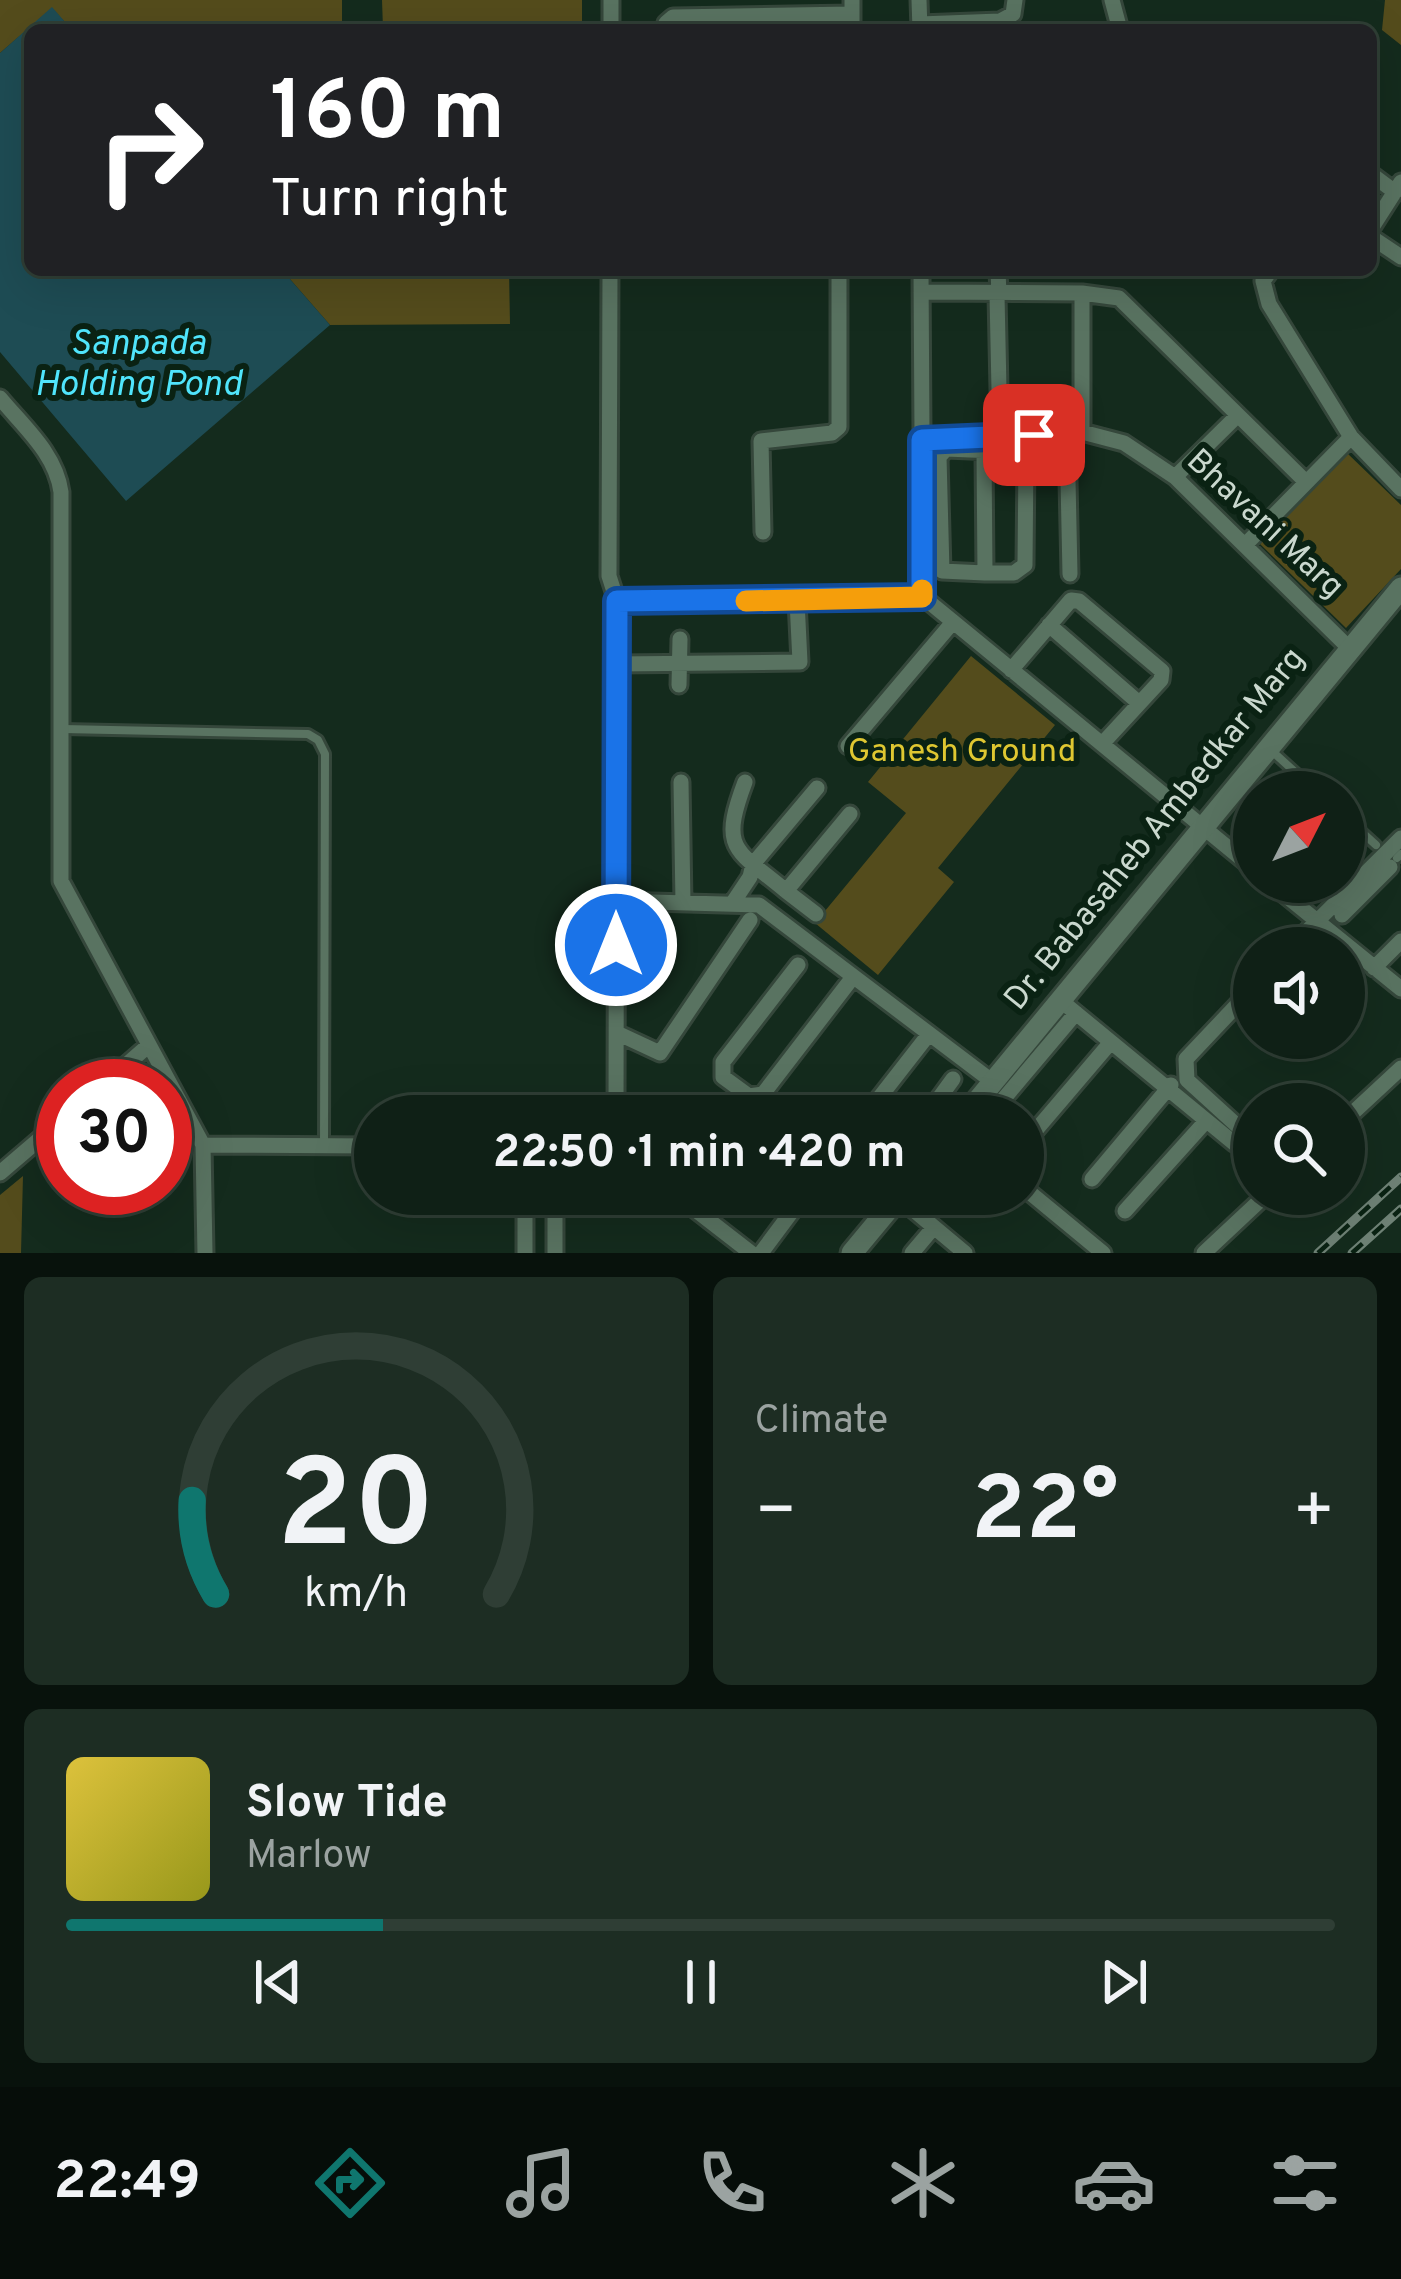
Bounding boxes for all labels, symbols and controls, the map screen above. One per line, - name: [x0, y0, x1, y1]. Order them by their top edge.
- text: 160 m: [270, 63, 505, 169]
- icon: right: [72, 72, 228, 228]
- text: Turn right: [270, 167, 509, 236]
- water label: Sanpada Holding Pond: [35, 322, 244, 409]
- pin: [983, 384, 1085, 486]
- icon: arrive: [1001, 402, 1067, 468]
- street label: Bhavani Marg: [1176, 441, 1352, 609]
- street label: Dr. Babasaheb Ambedkar Marg: [997, 640, 1315, 1020]
- park label: Ganesh Ground: [848, 732, 1076, 774]
- north arrow: [1233, 771, 1365, 903]
- map controls: [1233, 771, 1365, 1215]
- position arrow: [553, 882, 679, 1008]
- button: sound: [1233, 927, 1365, 1059]
- speed limit sign: 30: [36, 1059, 192, 1215]
- button: search: [1233, 1083, 1365, 1215]
- text: 22:50 · 1 min · 420 m: [493, 1126, 905, 1183]
- text: Climate: [755, 1398, 888, 1447]
- text: 20: [277, 1433, 435, 1591]
- text: 22°: [971, 1458, 1119, 1571]
- text: −: [755, 1473, 797, 1556]
- text: +: [1292, 1473, 1335, 1556]
- text: km/h: [304, 1568, 408, 1622]
- text: Slow Tide: [246, 1776, 448, 1833]
- text: Marlow: [246, 1833, 372, 1882]
- icon: previous: [245, 1949, 311, 2015]
- icon: pause: [668, 1949, 734, 2015]
- icon: next: [1091, 1949, 1157, 2015]
- icon: directions: [308, 2141, 392, 2225]
- icon: music: [499, 2141, 583, 2225]
- icon: phone: [690, 2141, 774, 2225]
- icon: climate: [881, 2141, 965, 2225]
- icon: car: [1072, 2141, 1156, 2225]
- icon: filters: [1263, 2141, 1347, 2225]
- text: 22:49: [54, 2149, 201, 2218]

